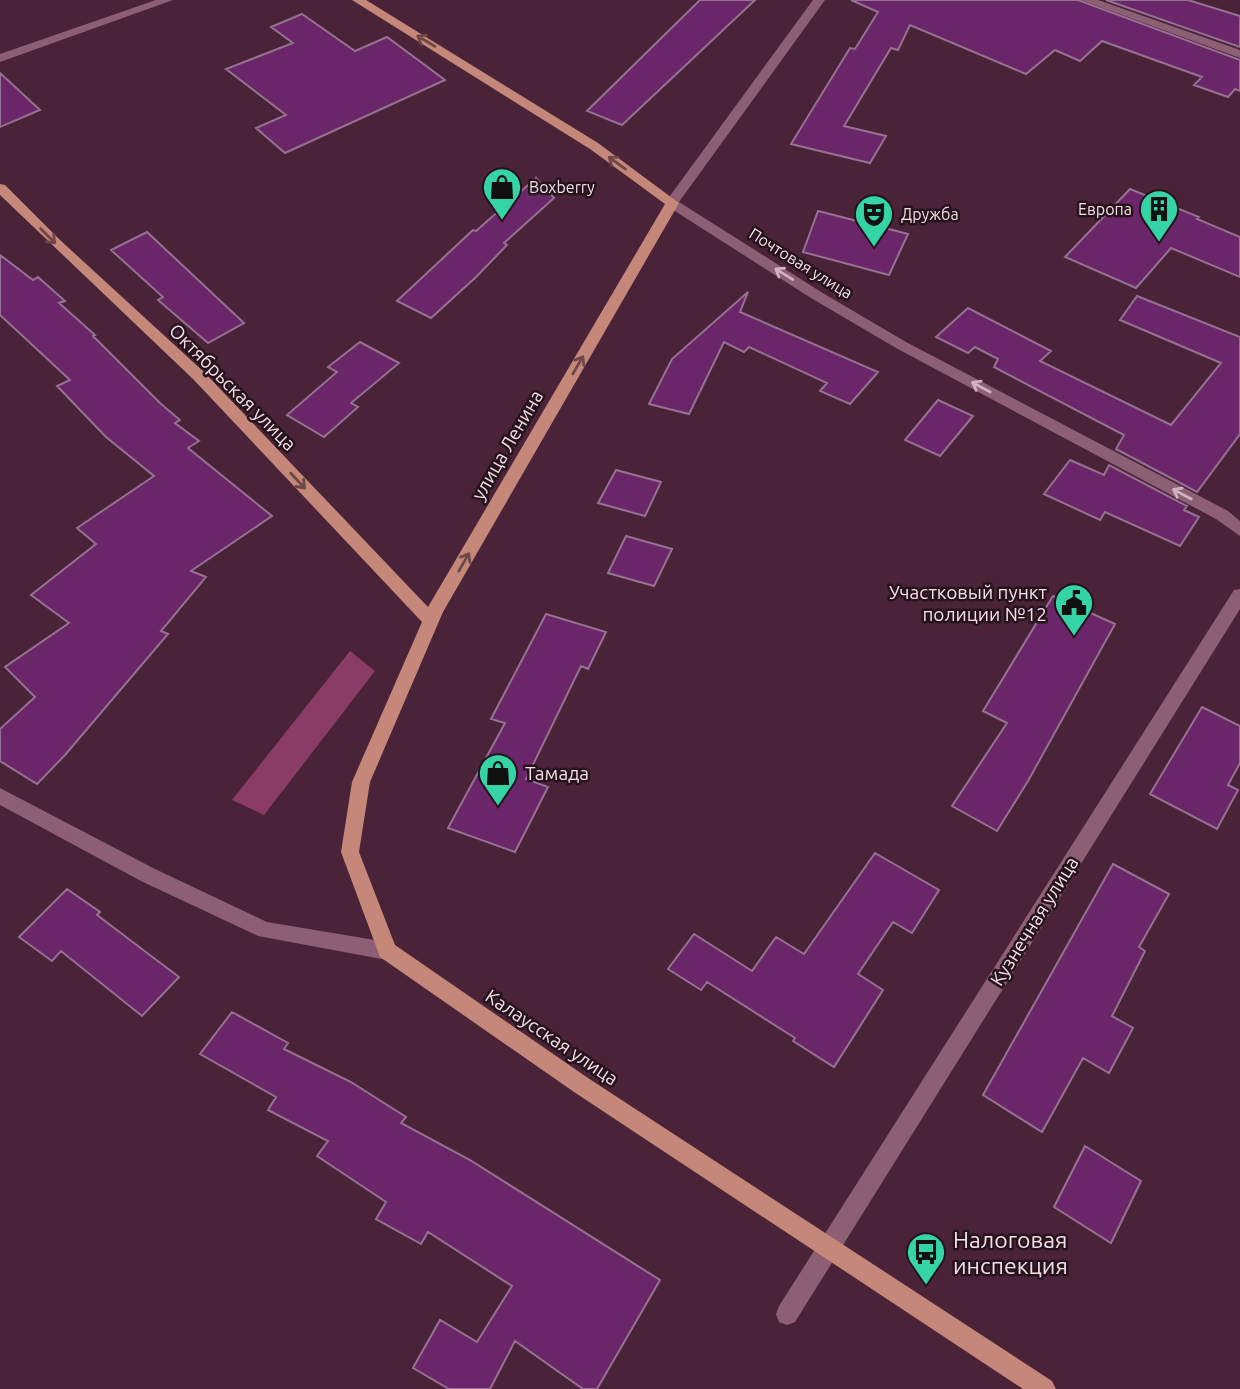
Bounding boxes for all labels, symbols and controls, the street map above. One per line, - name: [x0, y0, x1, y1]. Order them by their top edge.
- one-way arrow: [416, 33, 436, 47]
- one-way arrow: [608, 156, 627, 171]
- shop icon: Boxberry: [481, 166, 523, 221]
- place label: Boxberry: [529, 178, 595, 196]
- building icon: Европа: [1138, 188, 1180, 243]
- theatre icon: Дружба: [853, 193, 895, 248]
- place label: Европа: [1078, 200, 1132, 218]
- place label: Дружба: [901, 205, 959, 223]
- street label: Почтовая улица: [746, 224, 856, 302]
- one-way arrow: [39, 228, 56, 245]
- one-way arrow: [775, 267, 794, 282]
- street label: Октябрьская улица: [165, 319, 301, 455]
- one-way arrow: [572, 355, 586, 375]
- one-way arrow: [972, 380, 992, 394]
- street label: улица Ленина: [467, 386, 547, 504]
- one-way arrow: [290, 472, 306, 490]
- one-way arrow: [1173, 487, 1193, 501]
- one-way arrow: [457, 552, 471, 572]
- place label: Участковый пункт полиции №12: [889, 581, 1048, 625]
- public building icon: Участковый пункт полиции №12: [1053, 582, 1095, 637]
- shop icon: Тамада: [477, 752, 519, 807]
- place label: Тамада: [525, 762, 589, 784]
- street label: Кузнечная улица: [985, 852, 1083, 990]
- street label: Калаусская улица: [482, 985, 622, 1089]
- place label: Налоговая инспекция: [953, 1227, 1068, 1278]
- bus stop icon: Налоговая инспекция: [905, 1231, 947, 1286]

